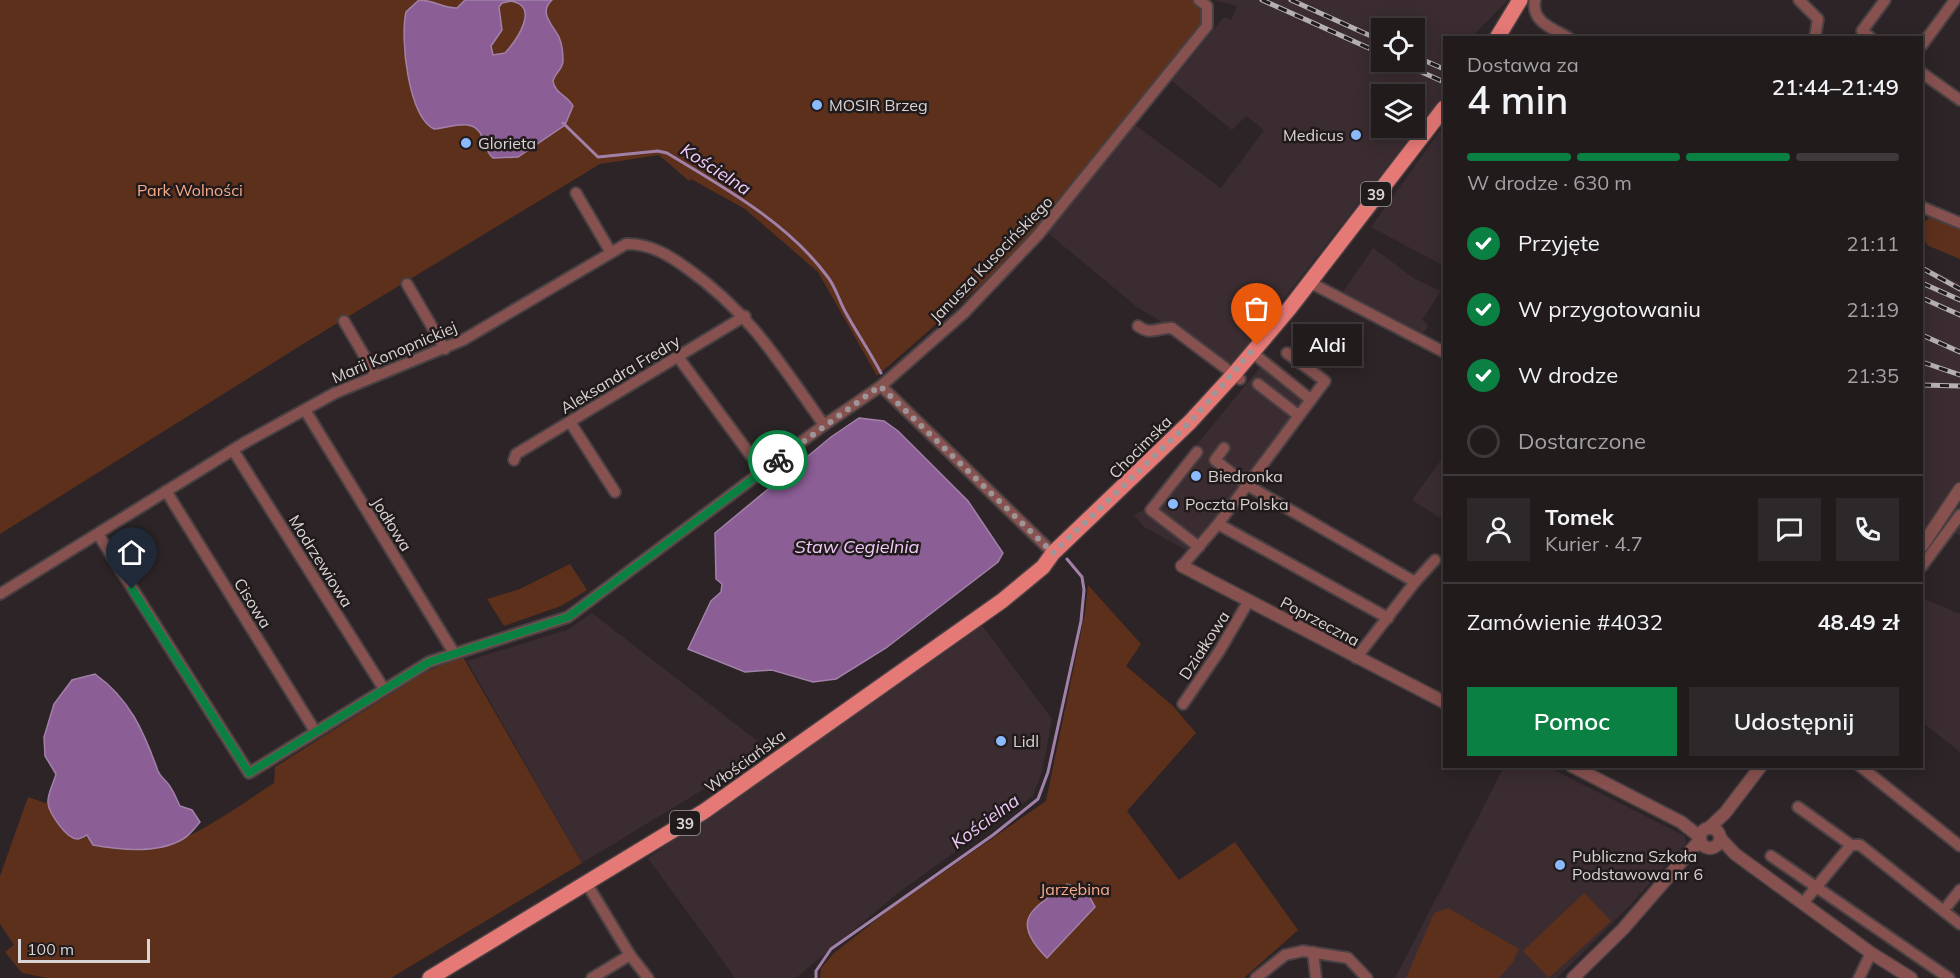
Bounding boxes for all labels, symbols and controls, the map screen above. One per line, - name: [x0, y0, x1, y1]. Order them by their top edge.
- map controls: [1371, 18, 1425, 138]
- button: locate: [1371, 18, 1425, 72]
- text: Dostawa za: [1467, 52, 1579, 77]
- text: 21:44–21:49: [1772, 73, 1899, 101]
- text: 4 min: [1467, 75, 1568, 124]
- button: layers: [1371, 84, 1425, 138]
- place label: MOSIR Brzeg: [829, 95, 928, 115]
- marker: MOSIR Brzeg: [810, 98, 824, 112]
- place label: Medicus: [1283, 125, 1344, 145]
- marker: Medicus: [1349, 128, 1363, 142]
- place label: Glorieta: [478, 133, 536, 153]
- marker: Glorieta: [459, 136, 473, 150]
- water label: Kościelna: [677, 138, 756, 200]
- text: W drodze · 630 m: [1467, 170, 1632, 195]
- park label: Park Wolności: [137, 180, 243, 200]
- road number: 39: [1361, 182, 1391, 206]
- street label: Janusza Kusocińskiego: [925, 192, 1057, 326]
- icon: check: [1467, 227, 1500, 260]
- text: Przyjęte: [1518, 229, 1600, 257]
- text: 21:11: [1846, 231, 1899, 256]
- pin: [1231, 283, 1282, 345]
- icon: bag: [1240, 292, 1273, 325]
- icon: check: [1467, 293, 1500, 326]
- text: W przygotowaniu: [1518, 295, 1701, 323]
- text: 21:19: [1846, 297, 1899, 322]
- street label: Marii Konopnickiej: [329, 317, 459, 387]
- callout: Aldi: [1293, 324, 1362, 366]
- street label: Aleksandra Fredry: [557, 330, 684, 418]
- text: Aldi: [1309, 332, 1346, 357]
- icon: check: [1467, 359, 1500, 392]
- text: W drodze: [1518, 361, 1618, 389]
- text: 21:35: [1846, 363, 1899, 388]
- street label: Chocimska: [1104, 411, 1176, 483]
- text: Dostarczone: [1518, 427, 1646, 455]
- courier: [748, 430, 808, 490]
- icon: bike: [762, 444, 795, 477]
- place label: Biedronka: [1208, 466, 1283, 486]
- marker: Biedronka: [1189, 469, 1203, 483]
- street label: Jodłowa: [368, 493, 416, 555]
- place label: Poczta Polska: [1185, 494, 1289, 514]
- marker: Poczta Polska: [1166, 497, 1180, 511]
- button: person: [1467, 498, 1530, 561]
- button: chat: [1758, 498, 1821, 561]
- button: phone: [1836, 498, 1899, 561]
- text: Tomek: [1545, 503, 1614, 531]
- street label: Modrzewiowa: [285, 511, 357, 611]
- pin: [106, 527, 157, 589]
- text: Kurier · 4.7: [1545, 531, 1643, 556]
- water label: Staw Cegielnia: [795, 535, 920, 558]
- icon: home: [115, 536, 148, 569]
- street label: Cisowa: [230, 574, 276, 632]
- street label: Poprzeczna: [1277, 592, 1363, 650]
- street label: Działkowa: [1174, 607, 1234, 683]
- text: Zamówienie #4032: [1467, 608, 1663, 636]
- text: 48.49 zł: [1817, 608, 1899, 636]
- button: Pomoc: [1467, 687, 1677, 756]
- button: Udostępnij: [1689, 687, 1899, 756]
- street label: Włościańska: [701, 725, 789, 797]
- place label: Lidl: [1013, 731, 1039, 751]
- marker: Lidl: [994, 734, 1008, 748]
- water label: Kościelna: [946, 788, 1024, 854]
- road number: 39: [670, 811, 700, 835]
- place label: Publiczna Szkoła Podstawowa nr 6: [1572, 846, 1703, 884]
- marker: Publiczna Szkoła Podstawowa nr 6: [1553, 858, 1567, 872]
- park label: Jarzębina: [1040, 879, 1110, 899]
- scale bar: [18, 936, 150, 964]
- text: 100 m: [27, 939, 74, 959]

